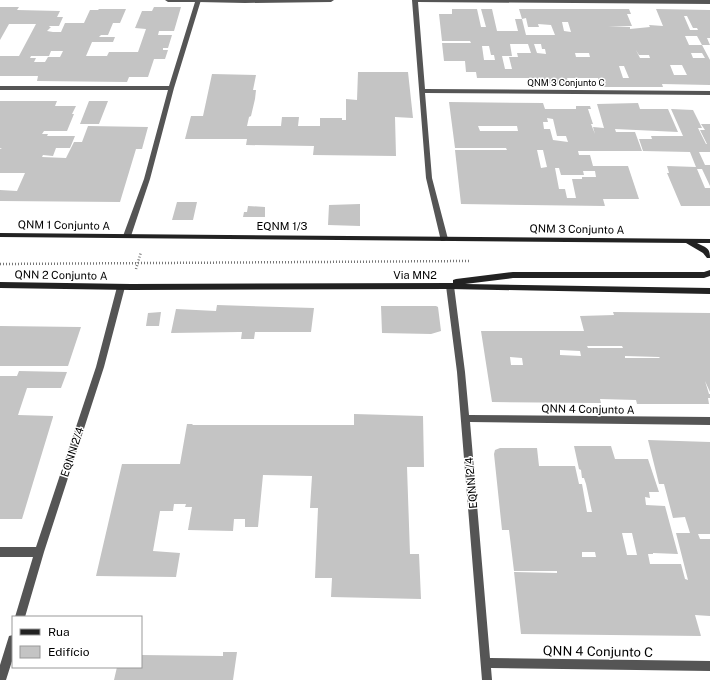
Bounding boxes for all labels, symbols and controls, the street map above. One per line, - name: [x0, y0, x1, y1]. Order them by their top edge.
- street label: QNM 3 Conjunto C: [527, 77, 605, 88]
- street label: QNM 1 Conjunto A: [18, 218, 110, 232]
- street label: EQNM 1/3: [257, 220, 308, 232]
- street label: QNM 3 Conjunto A: [529, 222, 625, 236]
- street label: QNN 2 Conjunto A: [14, 268, 108, 282]
- street label: Via MN2: [393, 269, 437, 281]
- street label: QNN 4 Conjunto A: [541, 402, 635, 416]
- street label: EQNN 2/4: [58, 426, 86, 478]
- street label: EQNN 2/4: [463, 457, 479, 509]
- legend: [12, 616, 142, 668]
- text: Rua: [48, 625, 70, 639]
- street label: QNN 4 Conjunto C: [543, 643, 653, 660]
- text: Edifício: [48, 645, 90, 659]

